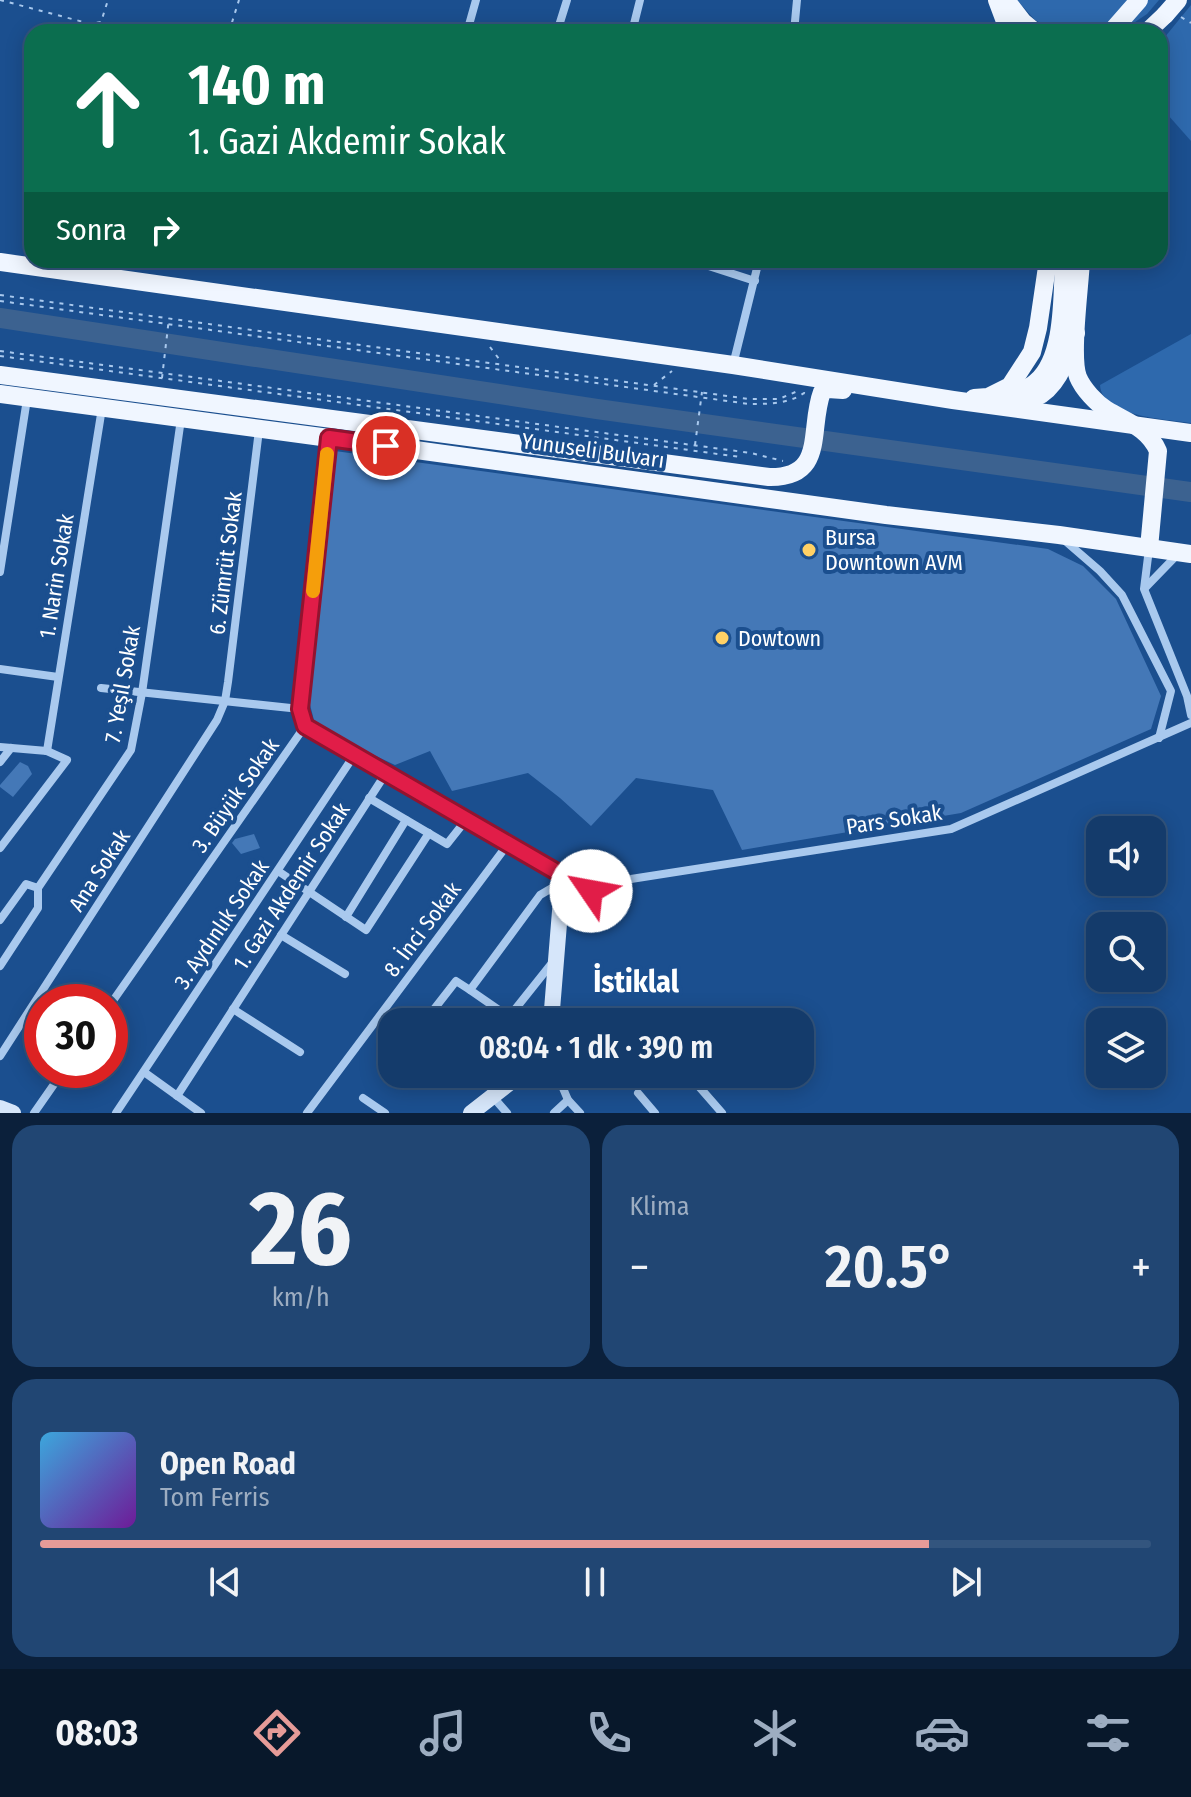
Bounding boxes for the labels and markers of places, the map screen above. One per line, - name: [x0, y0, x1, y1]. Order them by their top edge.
- pin: [352, 412, 420, 480]
- place label: Bursa Downtown AVM: [825, 524, 963, 576]
- marker: Bursa Downtown AVM: [800, 541, 818, 559]
- place label: Dowtown: [738, 625, 821, 652]
- marker: Dowtown: [713, 629, 731, 647]

